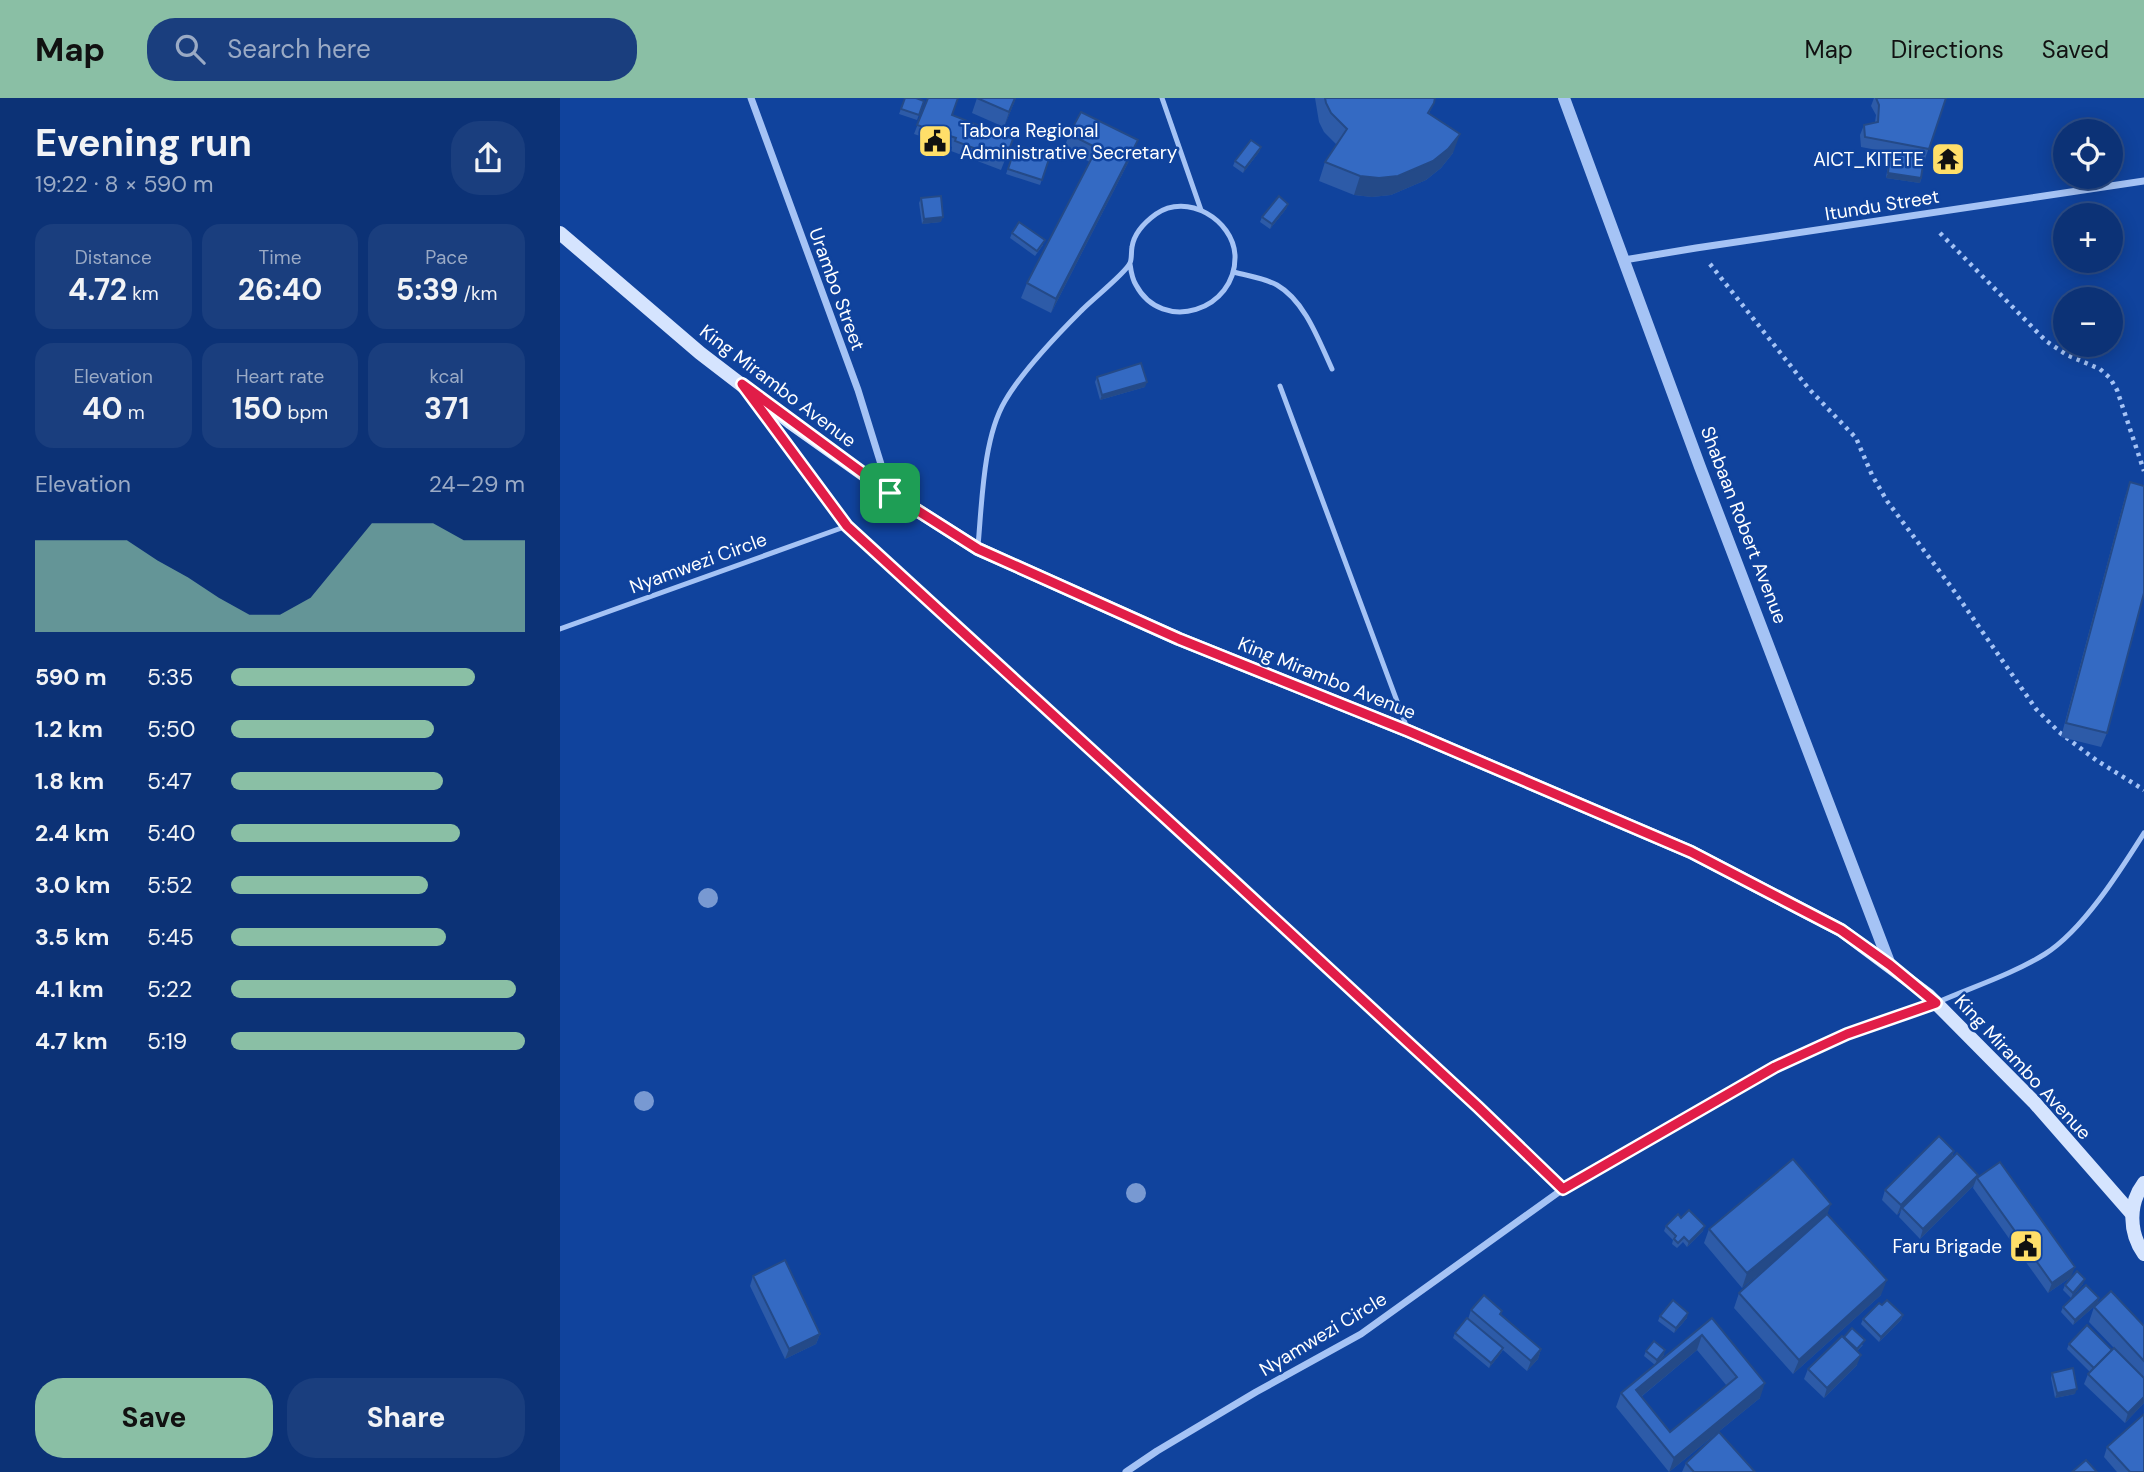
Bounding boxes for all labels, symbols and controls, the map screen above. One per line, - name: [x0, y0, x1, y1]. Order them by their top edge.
- search box: [147, 18, 637, 81]
- text: Map: [35, 28, 105, 71]
- icon: search: [171, 30, 209, 68]
- text: Search here: [227, 32, 371, 66]
- text: Map: [1805, 34, 1853, 65]
- text: Directions: [1891, 34, 2004, 65]
- text: Saved: [2042, 34, 2109, 65]
- text: Evening run: [35, 118, 252, 168]
- place label: Tabora Regional Administrative Secretary: [960, 118, 1178, 165]
- map controls: [2053, 119, 2123, 357]
- button: locate: [2053, 119, 2123, 189]
- button: share: [451, 121, 525, 195]
- public building icon: Tabora Regional Administrative Secretary: [916, 122, 954, 160]
- temple icon: AICT_KITETE: [1929, 140, 1967, 178]
- place label: AICT_KITETE: [1813, 147, 1924, 172]
- text: 19:22 · 8 × 590 m: [35, 169, 214, 199]
- street label: Itundu Street: [1823, 184, 1941, 226]
- button: +: [2053, 203, 2123, 273]
- street label: Urambo Street: [803, 224, 871, 354]
- text: Distance: [75, 245, 152, 270]
- text: Time: [259, 245, 301, 270]
- text: Pace: [425, 245, 468, 270]
- text: 4.72: [68, 270, 127, 309]
- text: 26:40: [238, 270, 322, 309]
- text: 5:39: [396, 270, 459, 309]
- text: km: [127, 281, 159, 306]
- text: /km: [459, 281, 498, 306]
- button: −: [2053, 287, 2123, 357]
- street label: King Mirambo Avenue: [695, 319, 861, 453]
- text: Elevation: [74, 364, 153, 389]
- text: Heart rate: [236, 364, 324, 389]
- text: kcal: [429, 364, 464, 389]
- text: 40: [82, 389, 123, 428]
- text: 150: [232, 389, 282, 428]
- text: 371: [424, 389, 469, 428]
- text: m: [123, 400, 145, 425]
- text: bpm: [282, 400, 328, 425]
- street label: Shabaan Robert Avenue: [1695, 423, 1793, 627]
- pin: [860, 463, 920, 523]
- text: Elevation: [35, 469, 131, 499]
- text: 24–29 m: [429, 469, 525, 499]
- icon: arrive: [871, 474, 909, 512]
- street label: Nyamwezi Circle: [626, 527, 770, 599]
- street label: King Mirambo Avenue: [1234, 631, 1420, 725]
- text: 590 m: [35, 662, 107, 692]
- text: 5:35: [147, 662, 193, 692]
- text: 1.2 km: [35, 714, 103, 744]
- text: 5:50: [147, 714, 195, 744]
- text: 1.8 km: [35, 766, 104, 796]
- text: 5:47: [147, 766, 192, 796]
- text: 2.4 km: [35, 818, 109, 848]
- text: 5:40: [147, 818, 195, 848]
- text: 3.0 km: [35, 870, 110, 900]
- text: 5:52: [147, 870, 193, 900]
- text: 3.5 km: [35, 922, 109, 952]
- text: 5:45: [147, 922, 194, 952]
- text: 4.1 km: [35, 974, 104, 1004]
- text: 5:22: [147, 974, 192, 1004]
- street label: King Mirambo Avenue: [1949, 989, 2097, 1145]
- text: 4.7 km: [35, 1026, 108, 1056]
- text: 5:19: [147, 1026, 187, 1056]
- public building icon: Faru Brigade: [2007, 1227, 2045, 1265]
- place label: Faru Brigade: [1892, 1234, 2002, 1259]
- street label: Nyamwezi Circle: [1255, 1286, 1391, 1382]
- button: Save: [35, 1378, 273, 1458]
- button: Share: [287, 1378, 525, 1458]

